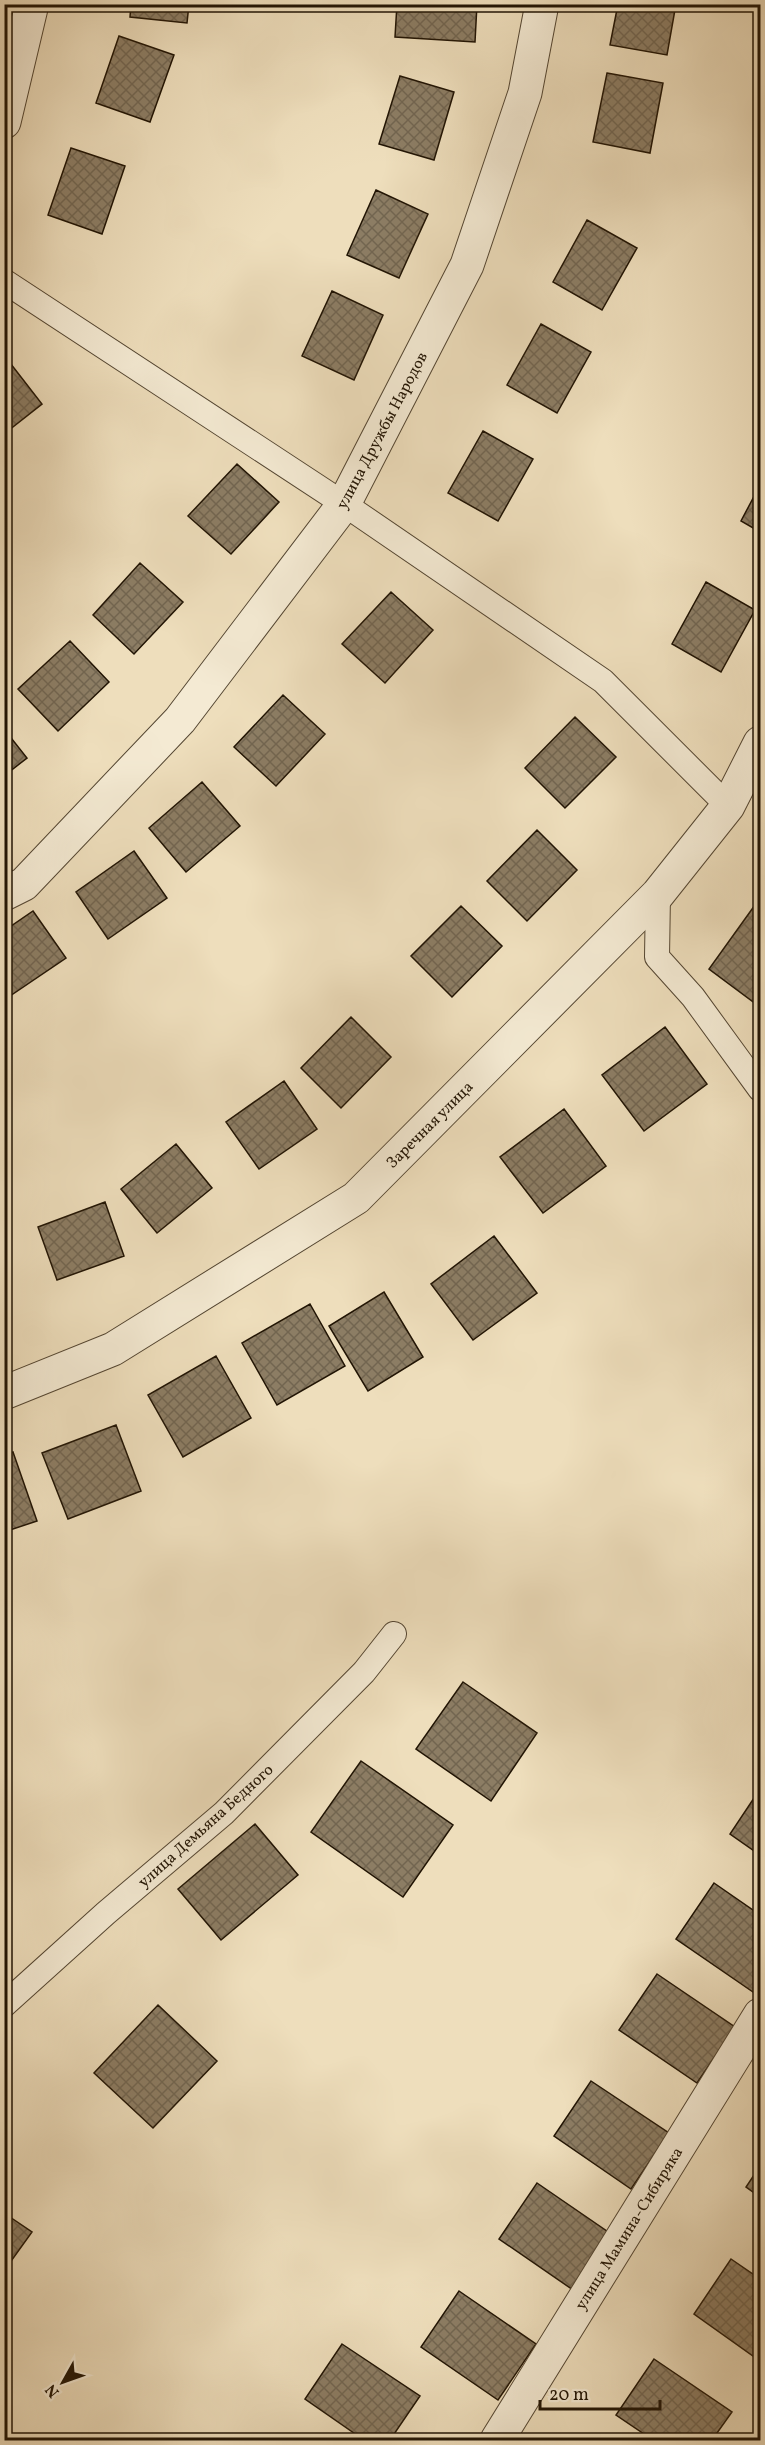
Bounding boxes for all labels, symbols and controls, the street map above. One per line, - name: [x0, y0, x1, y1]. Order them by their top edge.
- street label: улица Дружбы Народов: [332, 348, 434, 514]
- street label: Заречная улица: [382, 1077, 479, 1174]
- street label: улица Демьяна Бедного: [134, 1760, 279, 1893]
- street label: улица Мамина-Сибиряка: [570, 2143, 689, 2315]
- north arrow: [33, 2352, 93, 2412]
- scale bar: [540, 2373, 660, 2411]
- text: N: [41, 2379, 65, 2402]
- text: 20 m: [549, 2383, 589, 2408]

